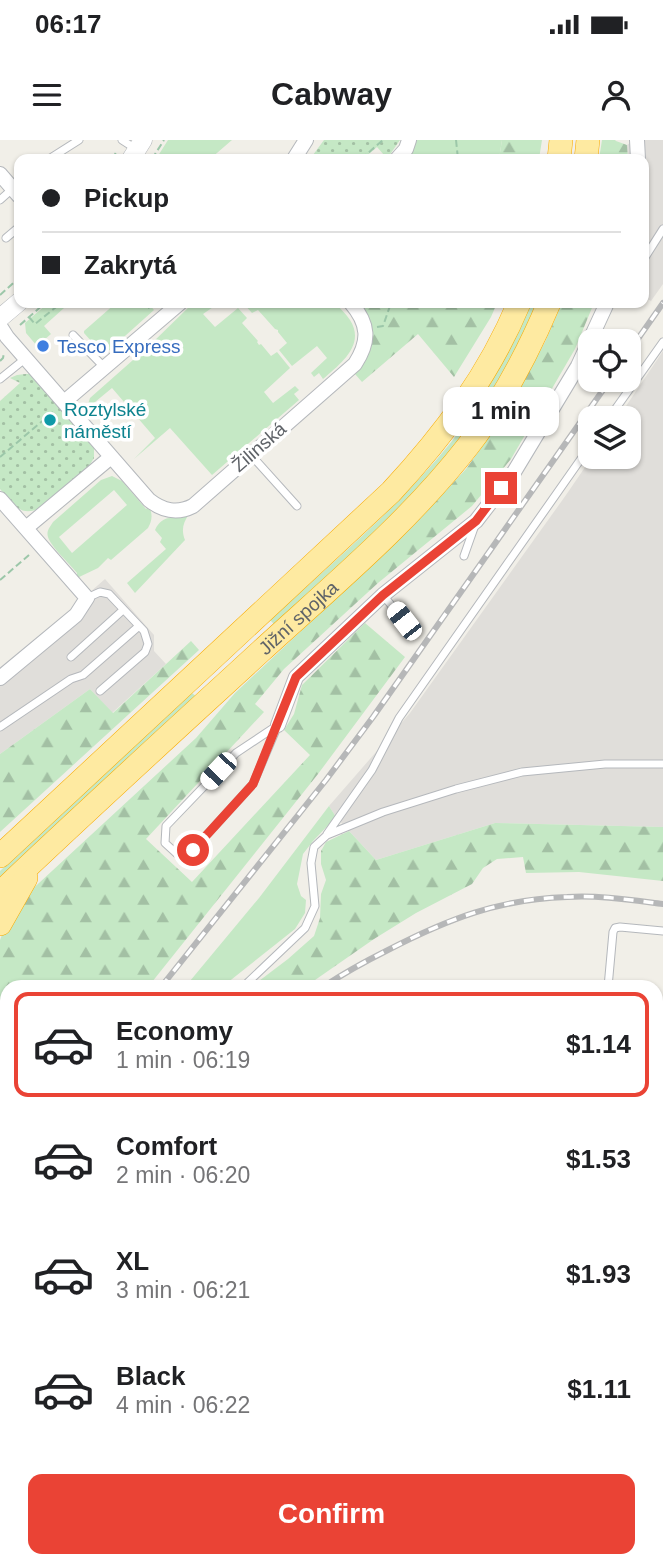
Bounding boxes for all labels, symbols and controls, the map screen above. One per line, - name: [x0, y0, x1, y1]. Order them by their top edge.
- text: 06:17: [35, 9, 102, 39]
- icon: menu: [28, 76, 66, 114]
- text: Cabway: [271, 76, 392, 112]
- icon: person: [597, 76, 635, 114]
- text: Pickup: [84, 183, 169, 213]
- text: Zakrytá: [84, 250, 177, 280]
- map controls: [578, 329, 641, 469]
- button: locate: [578, 329, 641, 392]
- place label: Tesco Express: [57, 336, 181, 357]
- marker: Tesco Express: [35, 338, 51, 354]
- callout: 1 min: [443, 386, 559, 436]
- text: 1 min: [471, 398, 531, 424]
- place label: Roztylské náměstí: [64, 399, 146, 442]
- button: layers: [578, 406, 641, 469]
- marker: Roztylské náměstí: [42, 412, 58, 428]
- street label: Žilinská: [228, 418, 291, 476]
- route end: [485, 472, 517, 504]
- street label: Jižní spojka: [254, 576, 342, 659]
- car: [383, 598, 426, 644]
- car: [196, 748, 241, 794]
- route start: [177, 834, 209, 866]
- icon: car: [32, 1013, 95, 1076]
- text: Economy: [116, 1016, 233, 1046]
- text: $1.14: [566, 1029, 631, 1059]
- text: 1 min · 06:19: [116, 1047, 250, 1073]
- icon: car: [32, 1128, 95, 1191]
- text: Comfort: [116, 1131, 217, 1161]
- text: $1.53: [566, 1144, 631, 1174]
- text: 2 min · 06:20: [116, 1162, 250, 1188]
- icon: car: [32, 1243, 95, 1306]
- text: XL: [116, 1246, 149, 1276]
- text: $1.93: [566, 1259, 631, 1289]
- text: 3 min · 06:21: [116, 1277, 250, 1303]
- icon: car: [32, 1358, 95, 1421]
- text: Black: [116, 1361, 185, 1391]
- text: $1.11: [567, 1374, 631, 1404]
- text: 4 min · 06:22: [116, 1392, 250, 1418]
- button: Confirm: [28, 1474, 635, 1554]

